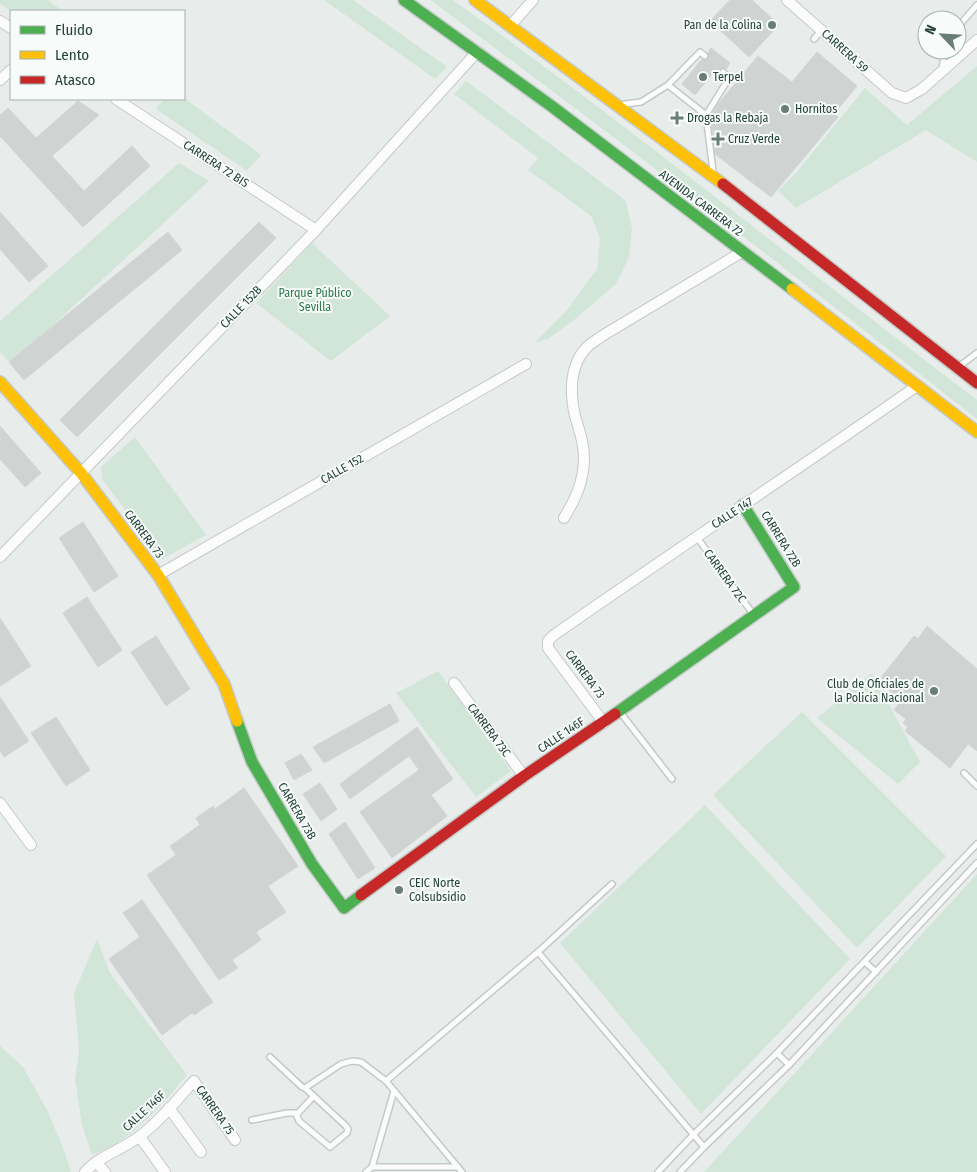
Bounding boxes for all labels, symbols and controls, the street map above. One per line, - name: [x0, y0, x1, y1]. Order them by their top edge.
- legend: [10, 10, 185, 100]
- north arrow: [917, 10, 967, 60]
- place label: Pan de la Colina: [684, 18, 762, 32]
- marker: Pan de la Colina: [766, 19, 778, 31]
- text: Fluido: [55, 21, 93, 39]
- text: N: [921, 22, 940, 37]
- street label: CARRERA 59: [819, 26, 871, 76]
- text: Lento: [55, 46, 89, 64]
- place label: Terpel: [713, 70, 744, 84]
- text: Atasco: [55, 71, 95, 89]
- marker: Terpel: [697, 71, 709, 83]
- place label: Hornitos: [795, 102, 837, 116]
- marker: Hornitos: [779, 103, 791, 115]
- place label: Drogas la Rebaja: [687, 111, 768, 125]
- marker: Drogas la Rebaja: [671, 112, 683, 124]
- place label: Cruz Verde: [728, 132, 780, 146]
- marker: Cruz Verde: [712, 133, 724, 145]
- street label: CARRERA 72 BIS: [181, 138, 251, 190]
- street label: AVENIDA CARRERA 72: [656, 167, 746, 239]
- street label: CALLE 152B: [217, 283, 265, 331]
- park label: Parque Público Sevilla: [279, 286, 351, 314]
- street label: CALLE 152: [318, 451, 366, 487]
- street label: CALLE 147: [709, 494, 755, 532]
- street label: CARRERA 73: [121, 507, 167, 561]
- street label: CARRERA 72B: [758, 508, 804, 570]
- street label: CARRERA 72C: [701, 546, 749, 606]
- street label: CARRERA 73: [562, 647, 608, 701]
- place label: Club de Oficiales de la Policía Nacional: [827, 677, 924, 705]
- marker: Club de Oficiales de la Policía Nacional: [928, 685, 940, 697]
- street label: CARRERA 73C: [464, 701, 514, 759]
- street label: CALLE 146F: [535, 714, 588, 756]
- street label: CARRERA 73B: [275, 780, 319, 842]
- place label: CEIC Norte Colsubsidio: [409, 876, 466, 904]
- marker: CEIC Norte Colsubsidio: [393, 884, 405, 896]
- street label: CARRERA 75: [193, 1083, 237, 1138]
- street label: CALLE 146F: [120, 1087, 169, 1134]

